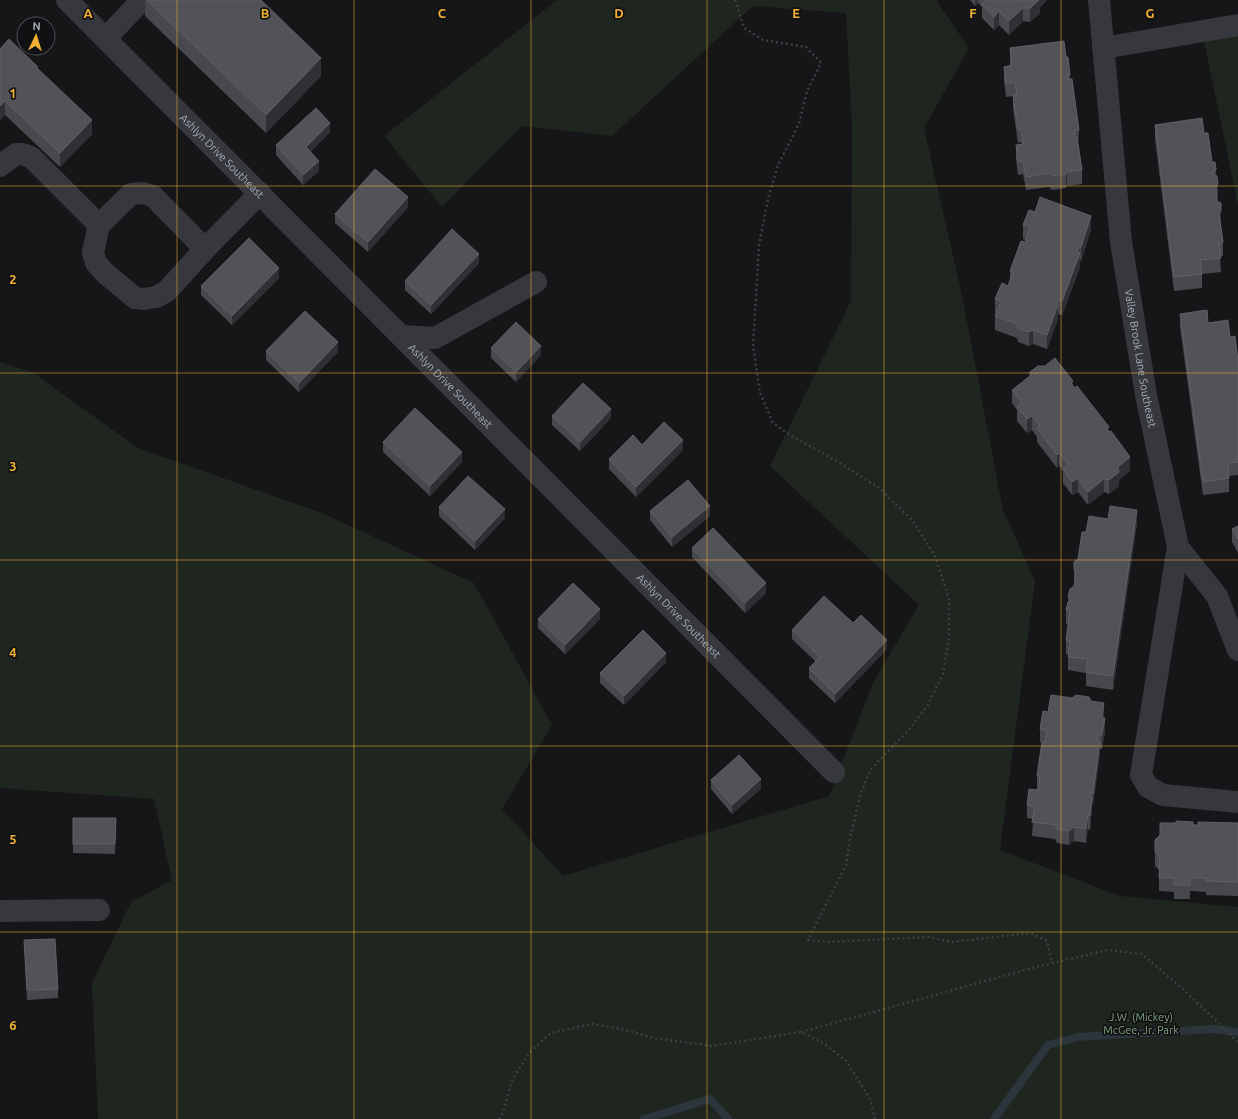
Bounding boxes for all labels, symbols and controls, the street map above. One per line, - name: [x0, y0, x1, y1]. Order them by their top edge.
- text: A: [83, 6, 93, 20]
- text: B: [261, 6, 270, 20]
- text: C: [438, 6, 447, 20]
- text: D: [614, 6, 624, 20]
- text: E: [792, 6, 800, 20]
- text: F: [969, 6, 977, 20]
- text: G: [1146, 6, 1155, 20]
- north arrow: [16, 16, 56, 56]
- text: N: [32, 20, 41, 32]
- text: 1: [9, 86, 17, 100]
- street label: Ashlyn Drive Southeast: [178, 111, 267, 201]
- text: 2: [9, 272, 17, 286]
- street label: Valley Brook Lane Southeast: [1123, 288, 1159, 429]
- street label: Ashlyn Drive Southeast: [406, 341, 495, 431]
- text: 3: [9, 459, 17, 473]
- street label: Ashlyn Drive Southeast: [634, 571, 724, 661]
- text: 4: [9, 645, 17, 659]
- text: 5: [9, 832, 17, 846]
- park label: J.W. (Mickey) McGee, Jr. Park: [1103, 1011, 1179, 1036]
- text: 6: [9, 1018, 17, 1032]

